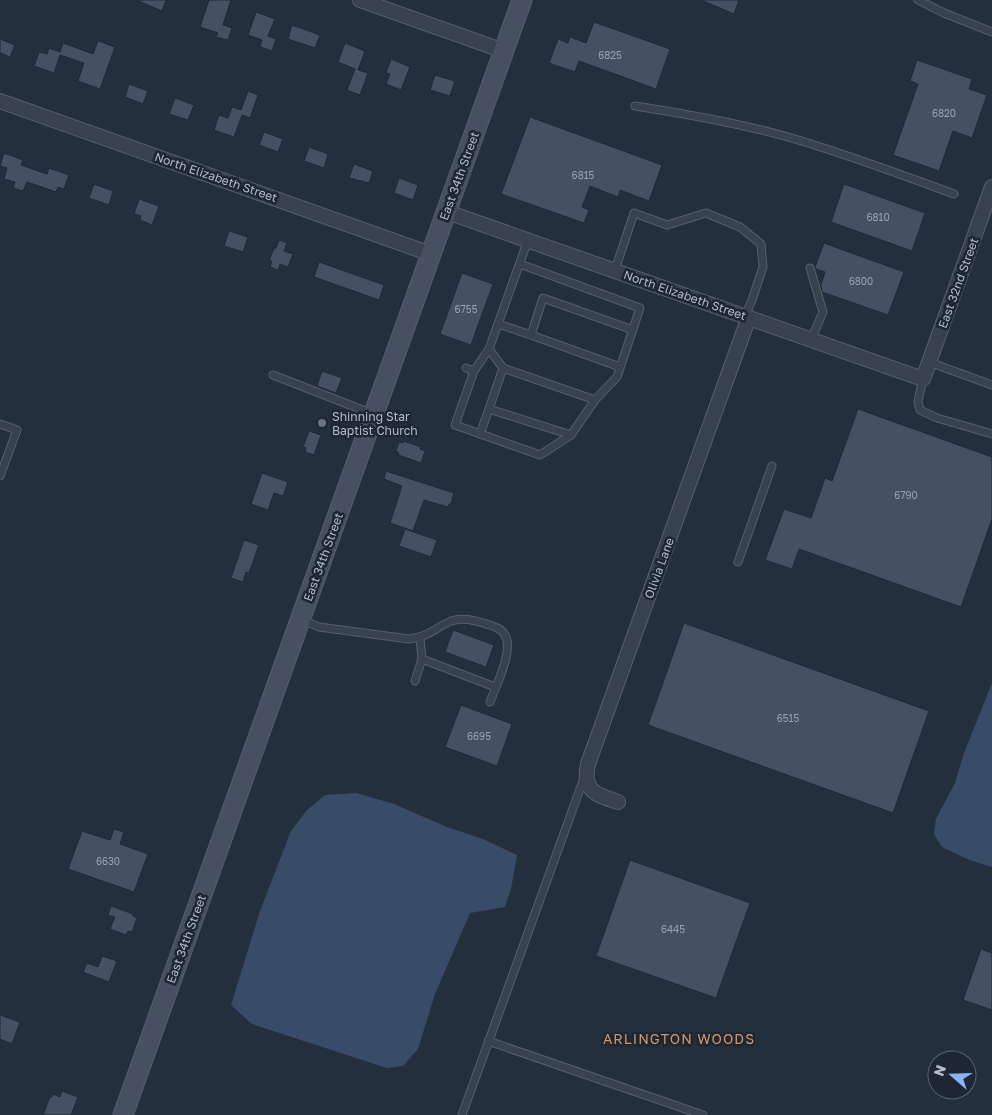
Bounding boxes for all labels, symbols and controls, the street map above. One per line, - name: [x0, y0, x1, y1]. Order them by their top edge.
- house number: 6825: [598, 49, 622, 61]
- house number: 6820: [932, 107, 956, 119]
- street label: East 34th Street: [436, 129, 482, 222]
- street label: North Elizabeth Street: [153, 149, 279, 205]
- house number: 6815: [572, 169, 595, 181]
- house number: 6810: [866, 211, 890, 223]
- street label: East 32nd Street: [935, 235, 981, 330]
- street label: North Elizabeth Street: [622, 267, 748, 323]
- house number: 6800: [849, 275, 873, 287]
- house number: 6755: [455, 303, 478, 315]
- place label: Shinning Star Baptist Church: [332, 409, 418, 438]
- marker: Shinning Star Baptist Church: [316, 417, 328, 429]
- house number: 6790: [894, 489, 918, 501]
- street label: East 34th Street: [300, 510, 346, 603]
- street label: Olivia Lane: [641, 535, 677, 601]
- house number: 6515: [777, 712, 799, 724]
- house number: 6695: [467, 730, 491, 742]
- house number: 6630: [96, 855, 120, 867]
- street label: East 34th Street: [163, 892, 209, 985]
- house number: 6445: [661, 923, 685, 935]
- district label: ARLINGTON WOODS: [603, 1030, 755, 1047]
- north arrow: [927, 1050, 977, 1100]
- text: N: [930, 1062, 949, 1078]

